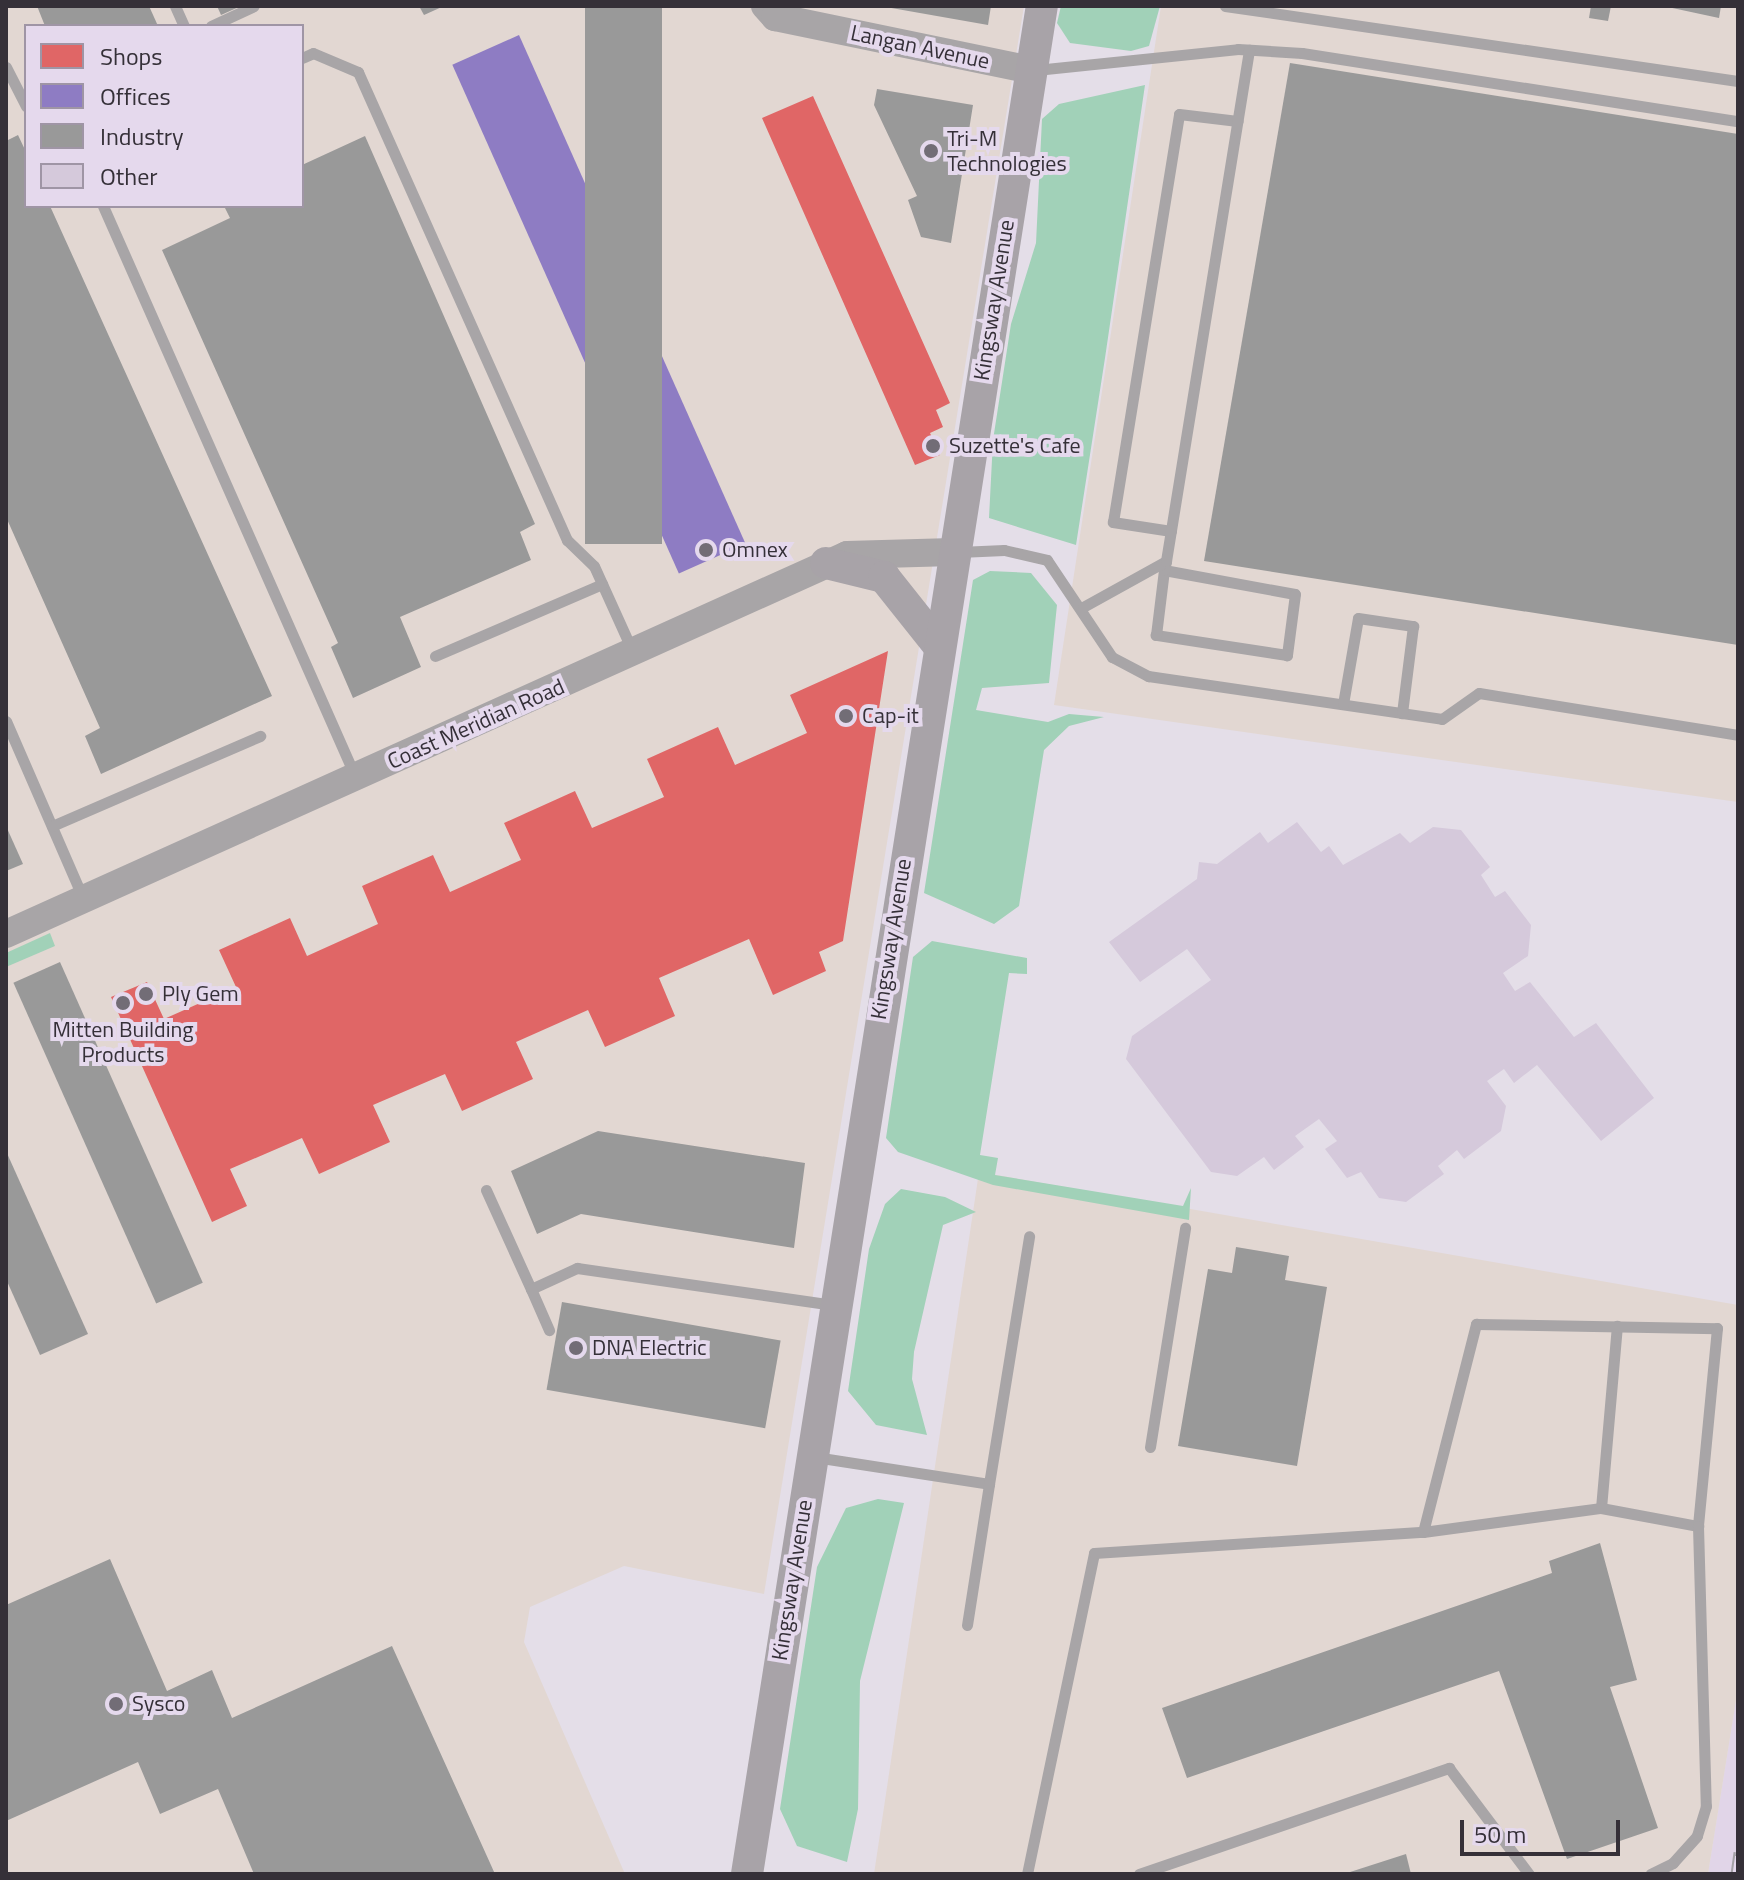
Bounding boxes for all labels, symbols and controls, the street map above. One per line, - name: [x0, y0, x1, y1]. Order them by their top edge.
- street label: Langan Avenue: [848, 19, 992, 75]
- legend: [24, 24, 304, 208]
- text: Shops: [100, 38, 162, 74]
- text: Offices: [100, 78, 171, 114]
- text: Industry: [100, 118, 184, 154]
- place label: Tri-M Technologies: [947, 125, 1067, 176]
- marker: Tri-M Technologies: [922, 142, 940, 160]
- text: Other: [100, 158, 158, 194]
- street label: Kingsway Avenue: [968, 218, 1020, 382]
- place label: Suzette's Cafe: [949, 433, 1081, 459]
- marker: Suzette's Cafe: [924, 437, 942, 455]
- place label: Omnex: [722, 537, 788, 563]
- marker: Omnex: [697, 541, 715, 559]
- street label: Coast Meridian Road: [383, 673, 569, 775]
- place label: Cap-it: [862, 703, 919, 729]
- marker: Cap-it: [837, 707, 855, 725]
- street label: Kingsway Avenue: [865, 857, 917, 1021]
- place label: Ply Gem: [162, 981, 239, 1007]
- marker: Ply Gem: [137, 985, 155, 1003]
- marker: Mitten Building Products: [114, 994, 132, 1012]
- place label: Mitten Building Products: [52, 1016, 194, 1068]
- place label: DNA Electric: [592, 1335, 707, 1361]
- marker: DNA Electric: [567, 1339, 585, 1357]
- street label: Kingsway Avenue: [766, 1498, 818, 1662]
- place label: Sysco: [132, 1691, 185, 1717]
- marker: Sysco: [107, 1695, 125, 1713]
- scale bar: [1464, 1804, 1624, 1854]
- text: 50 m: [1474, 1816, 1526, 1852]

